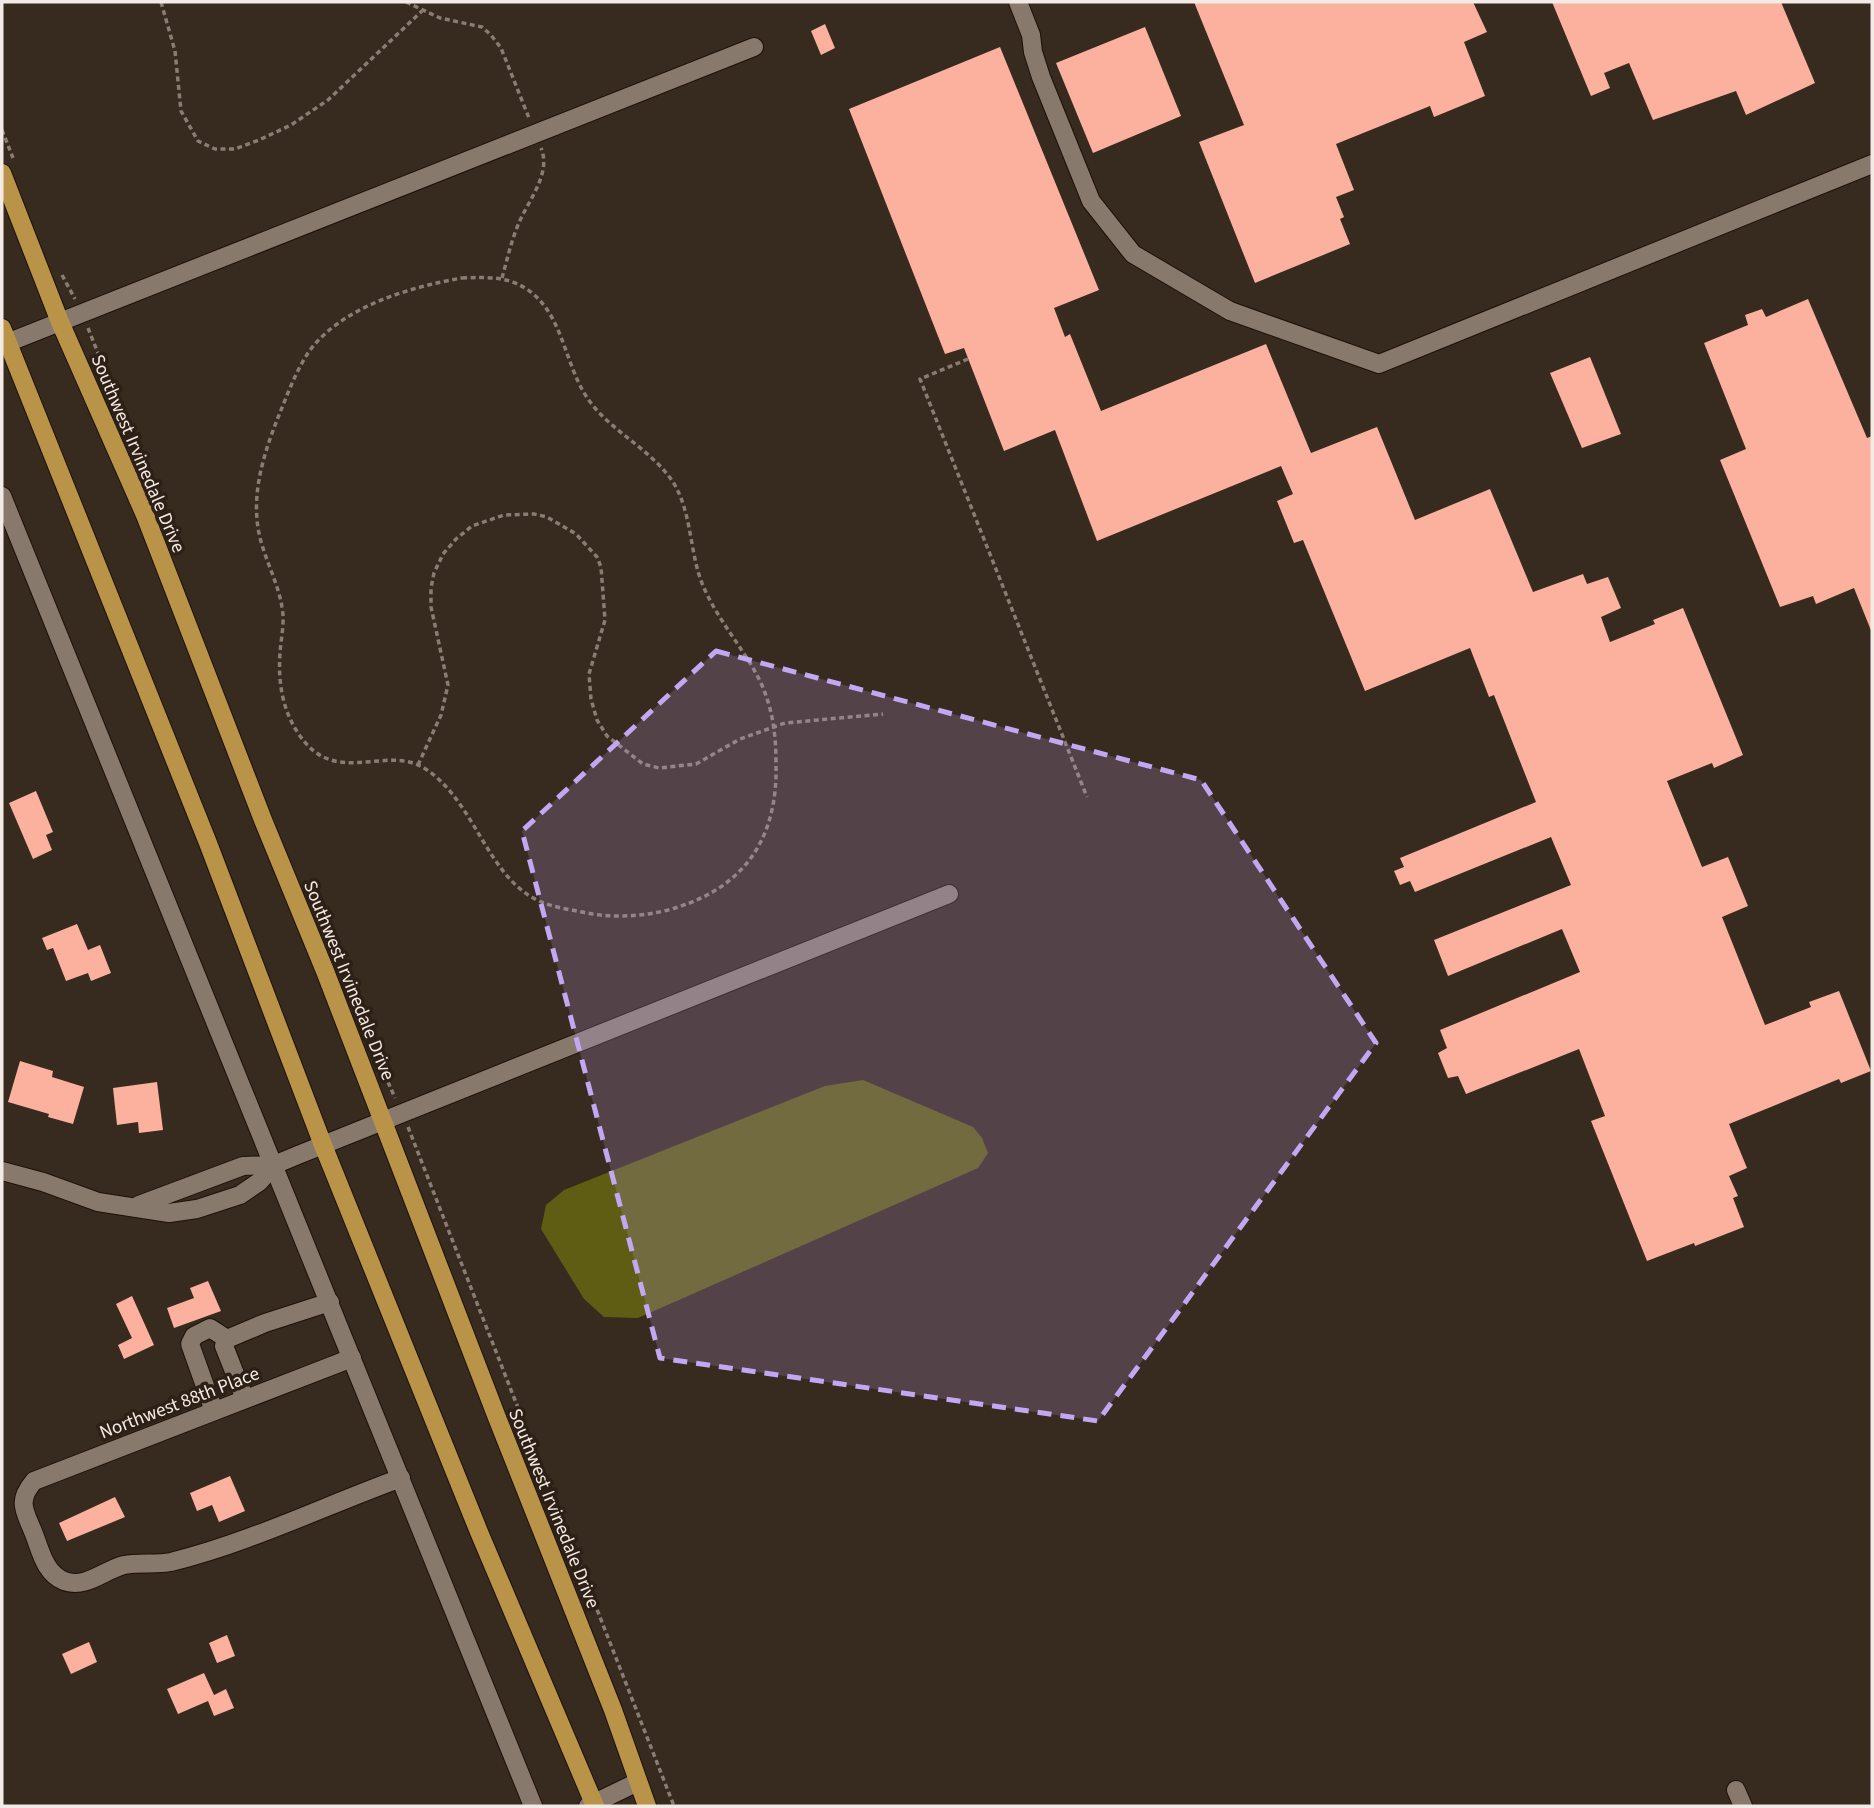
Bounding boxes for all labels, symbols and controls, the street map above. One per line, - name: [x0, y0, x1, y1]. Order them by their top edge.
- street label: Southwest Irvinedale Drive: [84, 350, 192, 557]
- street label: Southwest Irvinedale Drive: [296, 877, 401, 1084]
- street label: Northwest 88th Place: [96, 1361, 263, 1446]
- street label: Southwest Irvinedale Drive: [501, 1405, 606, 1612]

